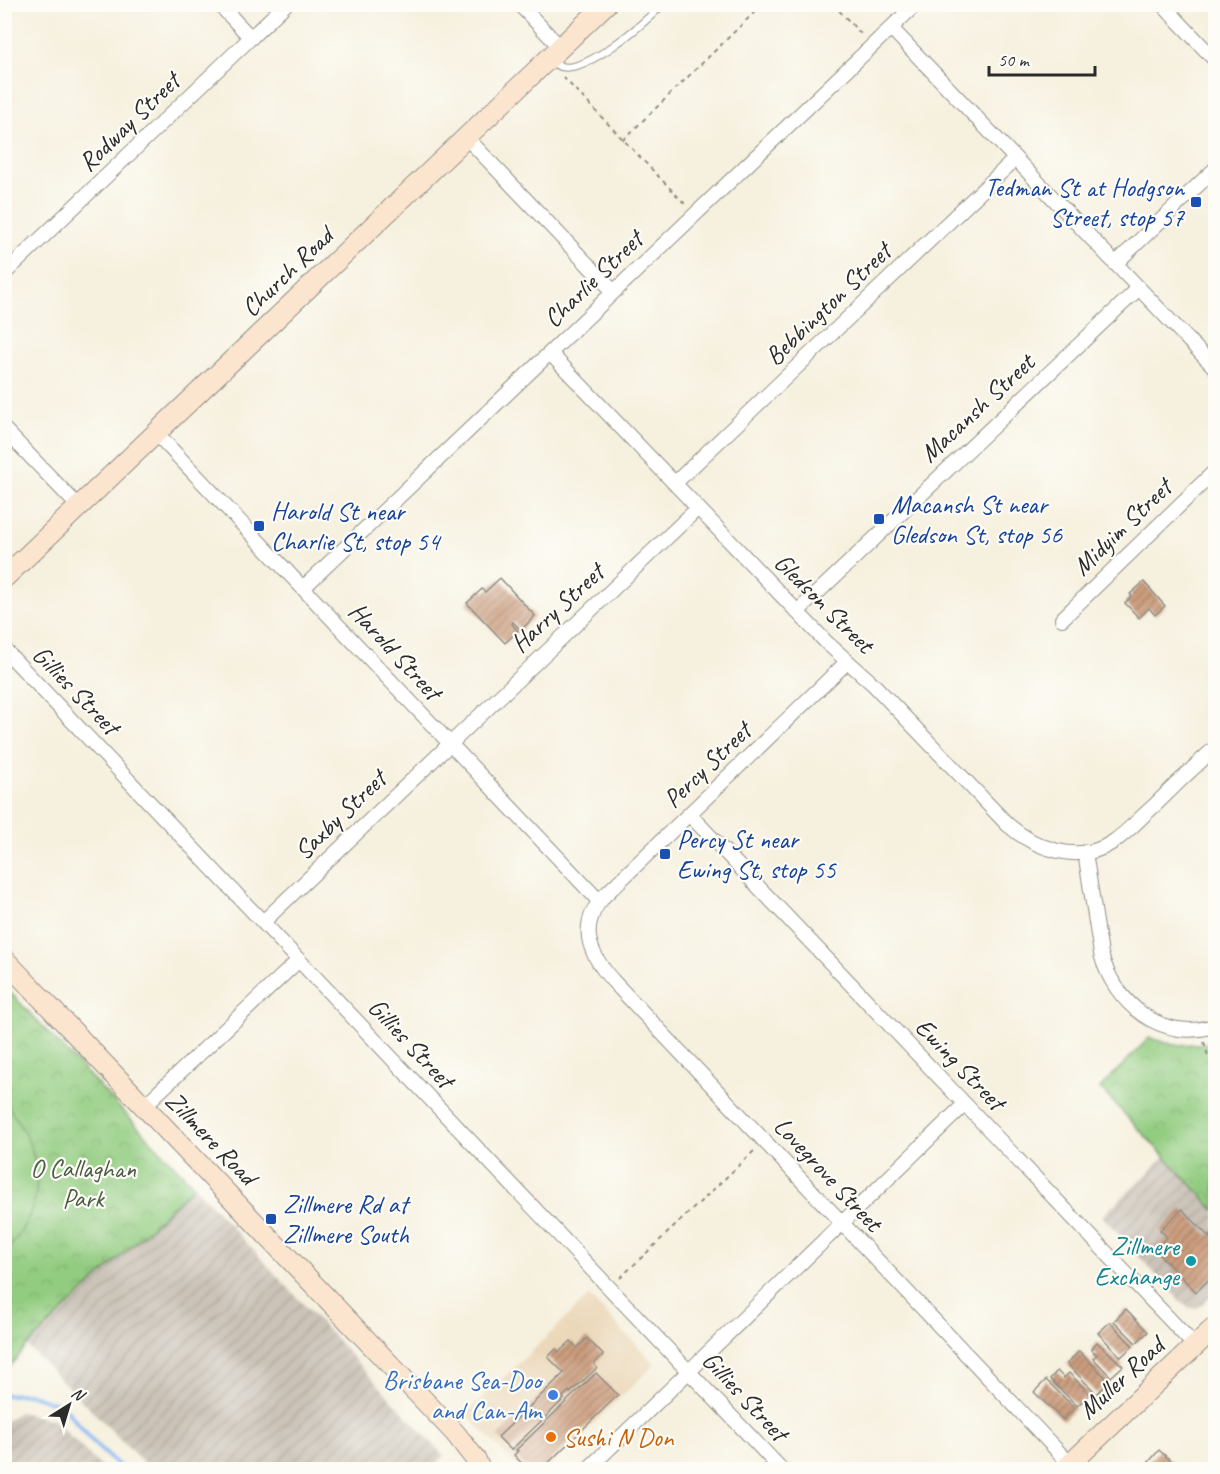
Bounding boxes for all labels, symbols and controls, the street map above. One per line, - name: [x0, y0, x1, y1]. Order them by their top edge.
- scale bar: [989, 39, 1096, 77]
- text: 50 m: [998, 49, 1031, 71]
- street label: Rodway Street: [71, 63, 189, 179]
- place label: Tedman St at Hodgson Street, stop 57: [985, 171, 1185, 234]
- marker: Tedman St at Hodgson Street, stop 57: [1189, 195, 1203, 209]
- street label: Church Road: [234, 218, 343, 324]
- street label: Charlie Street: [536, 221, 652, 335]
- street label: Bebbington Street: [758, 233, 900, 372]
- street label: Macansh Street: [913, 345, 1043, 469]
- street label: Midyim Street: [1065, 469, 1181, 582]
- place label: Macansh St near Gledson St, stop 56: [891, 488, 1063, 551]
- place label: Harold St near Charlie St, stop 54: [271, 495, 442, 558]
- marker: Macansh St near Gledson St, stop 56: [872, 512, 886, 526]
- marker: Harold St near Charlie St, stop 54: [252, 519, 266, 533]
- street label: Gledson Street: [767, 546, 883, 662]
- street label: Harry Street: [503, 554, 613, 660]
- street label: Harold Street: [341, 595, 451, 709]
- street label: Gillies Street: [25, 638, 129, 744]
- street label: Percy Street: [656, 713, 760, 815]
- street label: Saxby Street: [287, 761, 395, 867]
- place label: Percy St near Ewing St, stop 55: [677, 823, 837, 886]
- marker: Percy St near Ewing St, stop 55: [658, 847, 672, 861]
- street label: Gillies Street: [361, 991, 463, 1098]
- street label: Ewing Street: [908, 1011, 1014, 1120]
- street label: Zillmere Road: [158, 1084, 266, 1195]
- street label: Lovegrove Street: [767, 1110, 891, 1240]
- park label: O Callaghan Park: [30, 1152, 136, 1215]
- place label: Zillmere Rd at Zillmere South: [283, 1188, 411, 1251]
- marker: Zillmere Rd at Zillmere South: [264, 1212, 278, 1226]
- place label: Zillmere Exchange: [1094, 1230, 1181, 1293]
- marker: Zillmere Exchange: [1184, 1254, 1198, 1268]
- street label: Muller Road: [1071, 1327, 1174, 1426]
- street label: Gillies Street: [695, 1344, 797, 1451]
- place label: Brisbane Sea-Doo and Can-Am: [383, 1364, 544, 1427]
- north arrow: [39, 1375, 99, 1435]
- text: N: [67, 1383, 90, 1407]
- marker: Brisbane Sea-Doo and Can-Am: [546, 1388, 560, 1402]
- place label: Sushi N Don: [563, 1421, 675, 1454]
- marker: Sushi N Don: [544, 1430, 558, 1444]

